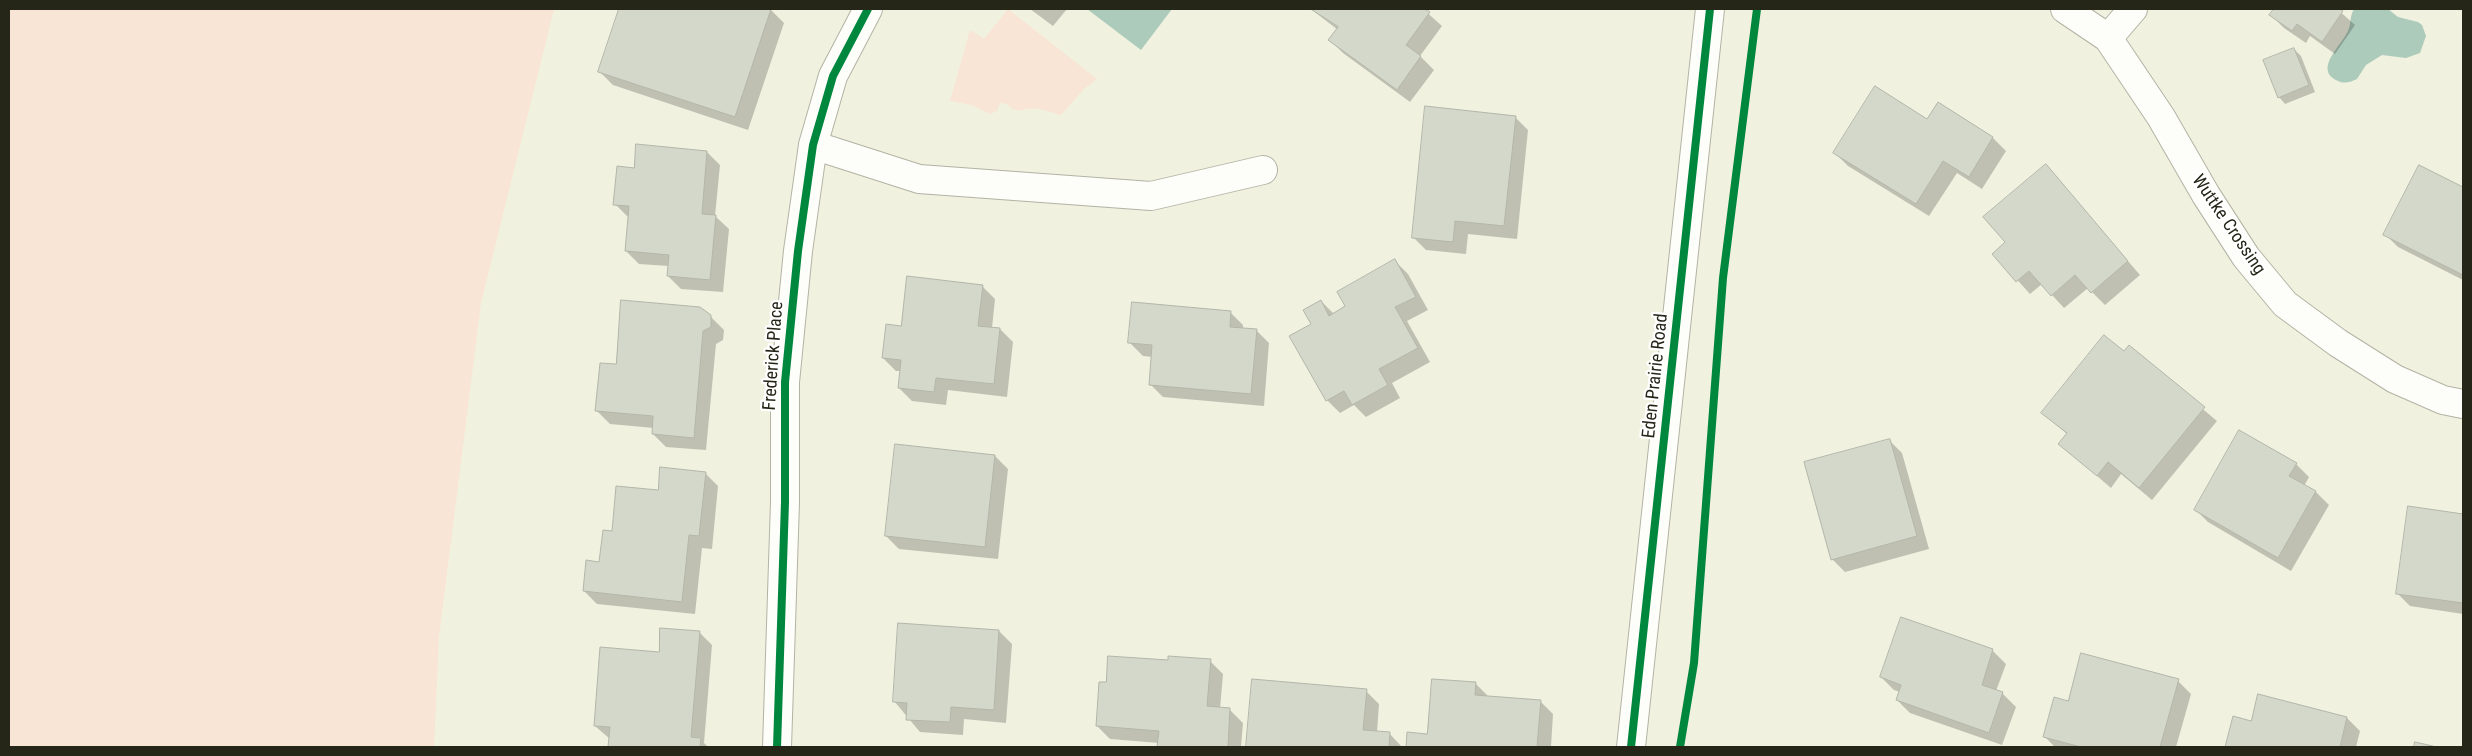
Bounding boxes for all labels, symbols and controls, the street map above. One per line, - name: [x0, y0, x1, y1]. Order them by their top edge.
- street label: Wuttke Crossing: [2187, 171, 2269, 279]
- street label: Frederick Place: [759, 301, 789, 411]
- street label: Eden Prairie Road: [1639, 313, 1673, 439]

